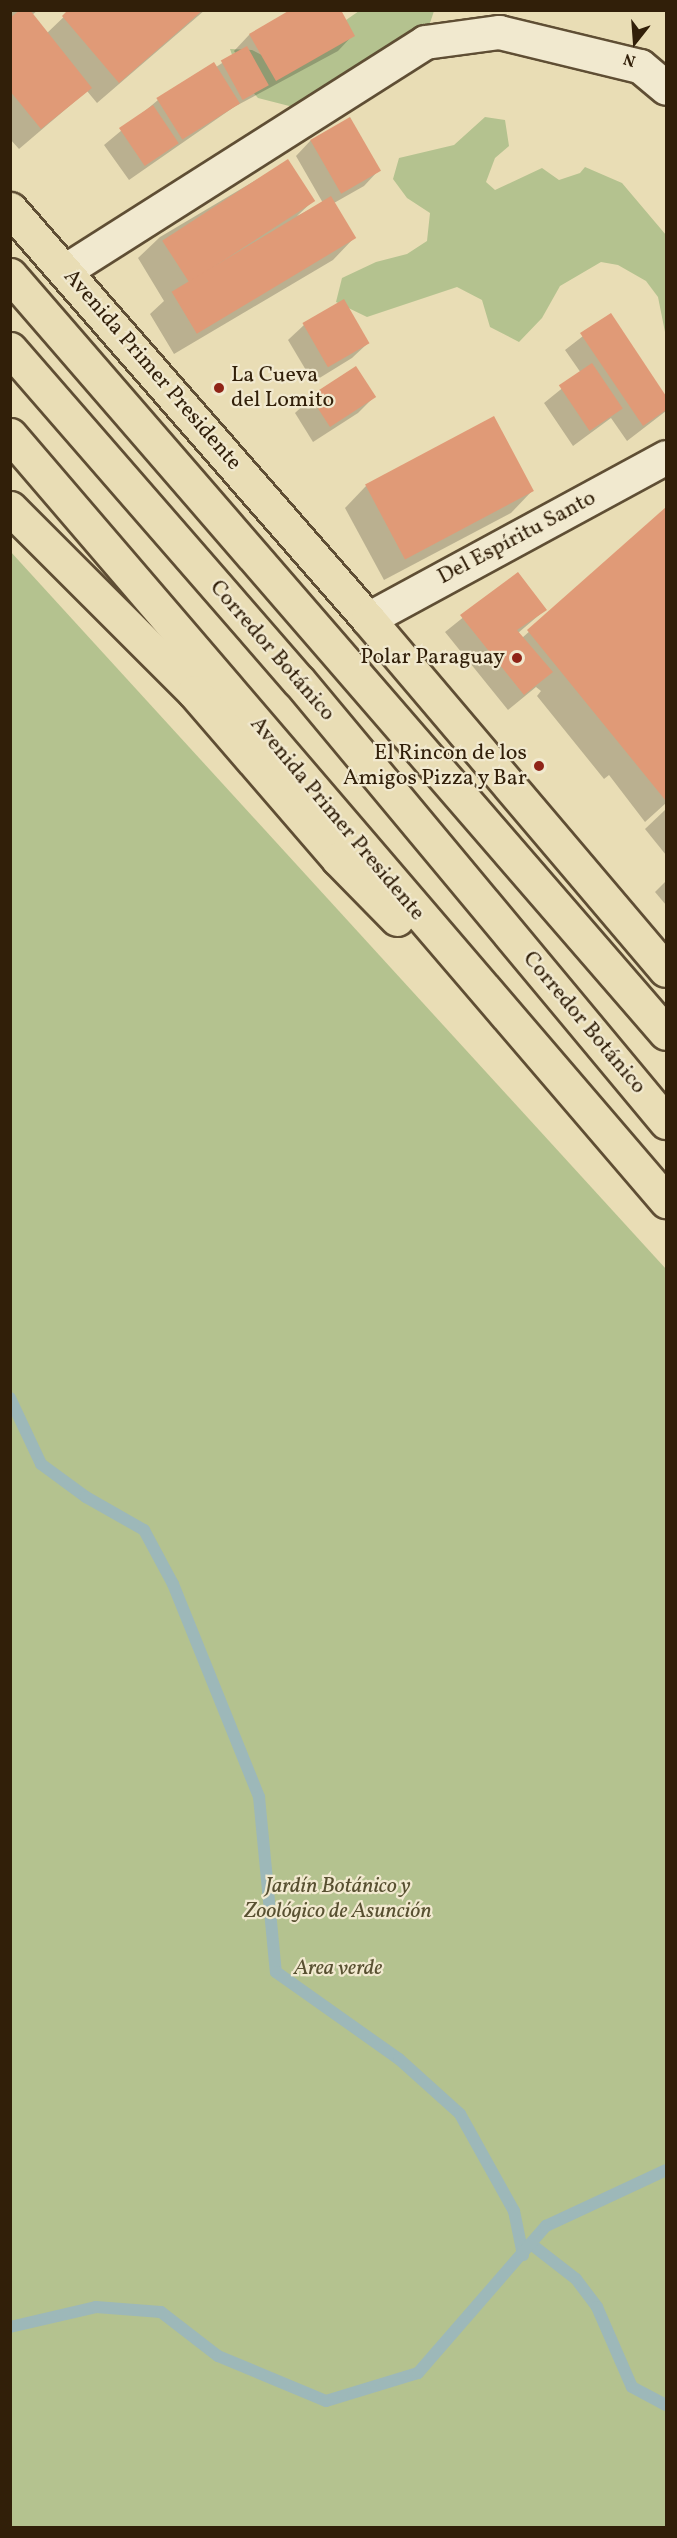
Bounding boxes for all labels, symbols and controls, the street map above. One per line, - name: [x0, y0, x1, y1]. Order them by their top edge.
- north arrow: [605, 12, 665, 72]
- text: N: [621, 47, 639, 71]
- street label: Avenida Primer Presidente: [57, 264, 247, 476]
- place label: La Cueva del Lomito: [231, 362, 334, 414]
- marker: La Cueva del Lomito: [212, 381, 226, 395]
- street label: Del Espíritu Santo: [433, 485, 601, 591]
- street label: Corredor Botánico: [204, 575, 340, 727]
- place label: Polar Paraguay: [360, 645, 505, 671]
- marker: Polar Paraguay: [510, 651, 524, 665]
- street label: Avenida Primer Presidente: [244, 712, 430, 926]
- place label: El Rincon de los Amigos Pizza y Bar: [342, 740, 527, 792]
- marker: El Rincon de los Amigos Pizza y Bar: [532, 759, 546, 773]
- street label: Corredor Botánico: [517, 946, 651, 1100]
- park label: Jardín Botánico y Zoológico de Asunción: [244, 1873, 432, 1924]
- park label: Area verde: [294, 1956, 382, 1982]

